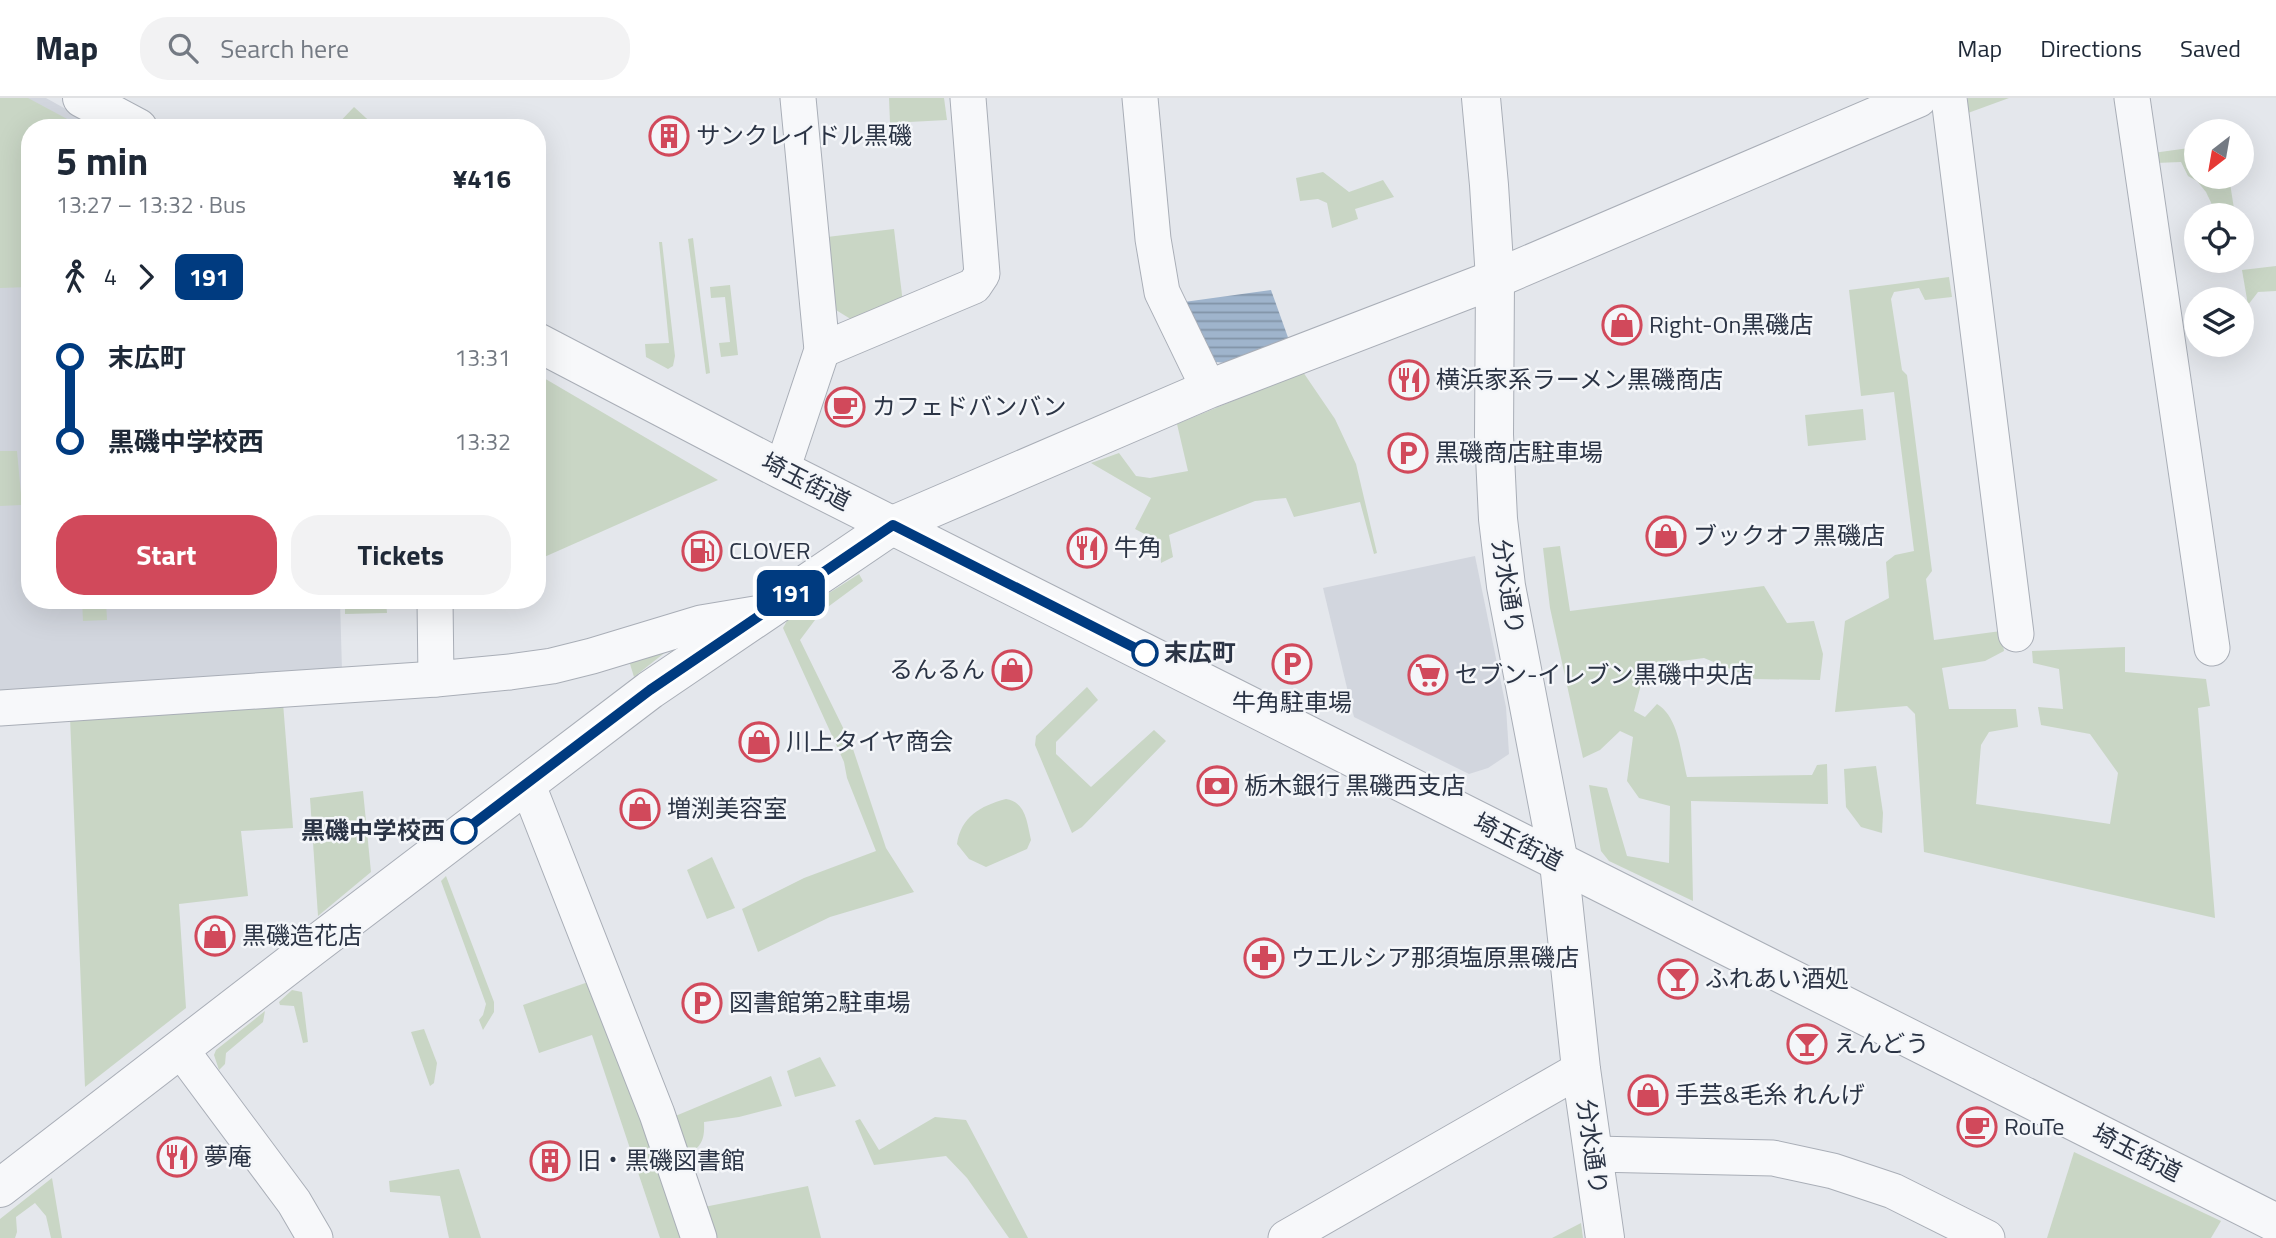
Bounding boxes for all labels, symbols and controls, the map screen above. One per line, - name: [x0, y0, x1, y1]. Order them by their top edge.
- search box: [140, 17, 630, 80]
- text: Map: [35, 23, 98, 73]
- icon: search: [164, 29, 202, 67]
- text: Search here: [220, 29, 349, 68]
- text: Map: [1957, 30, 2002, 66]
- text: Directions: [2040, 30, 2142, 66]
- text: Saved: [2180, 30, 2241, 66]
- building icon: サンクレイドル黒磯: [648, 115, 690, 157]
- place label: サンクレイドル黒磯: [696, 117, 912, 153]
- north arrow: [2184, 119, 2254, 189]
- map controls: [2184, 119, 2254, 357]
- text: 5 min: [56, 132, 148, 190]
- text: ¥416: [453, 159, 511, 198]
- text: 13:27 – 13:32 · Bus: [56, 187, 246, 222]
- button: locate: [2184, 203, 2254, 273]
- icon: walk: [56, 258, 94, 296]
- icon: forward: [127, 258, 165, 296]
- text: 4: [104, 259, 117, 294]
- text: 191: [189, 259, 229, 295]
- button: layers: [2184, 287, 2254, 357]
- shop icon: Right-On黒磯店: [1601, 304, 1643, 346]
- place label: Right-On黒磯店: [1649, 306, 1813, 342]
- text: 末広町: [108, 338, 186, 377]
- text: 13:31: [454, 340, 511, 375]
- restaurant icon: 横浜家系ラーメン黒磯商店: [1388, 359, 1430, 401]
- place label: 横浜家系ラーメン黒磯商店: [1436, 361, 1723, 397]
- cafe icon: カフェドバンバン: [824, 386, 866, 428]
- place label: カフェドバンバン: [872, 388, 1066, 424]
- text: 黒磯中学校西: [108, 422, 264, 461]
- text: 13:32: [454, 424, 511, 459]
- parking icon: 黒磯商店駐車場: [1387, 432, 1429, 474]
- place label: 黒磯商店駐車場: [1435, 434, 1603, 470]
- street label: 埼玉街道: [756, 443, 857, 519]
- button: Start: [56, 515, 277, 595]
- button: Tickets: [291, 515, 511, 595]
- shop icon: ブックオフ黒磯店: [1645, 515, 1687, 557]
- place label: ブックオフ黒磯店: [1693, 517, 1885, 553]
- restaurant icon: 牛角: [1066, 527, 1108, 569]
- place label: 牛角: [1114, 529, 1162, 565]
- fuel station icon: CLOVER: [681, 530, 723, 572]
- place label: CLOVER: [729, 532, 811, 568]
- street label: 分水通り: [1484, 537, 1534, 637]
- line badge: 191: [751, 570, 831, 616]
- text: 191: [771, 575, 811, 611]
- place label: 末広町: [1164, 634, 1236, 670]
- marker: 末広町: [1132, 640, 1158, 666]
- parking icon: 牛角駐車場: [1271, 643, 1313, 685]
- shop icon: るんるん: [991, 649, 1033, 691]
- place label: るんるん: [889, 651, 985, 687]
- supermarket icon: セブン-イレブン黒磯中央店: [1407, 654, 1449, 696]
- place label: セブン-イレブン黒磯中央店: [1455, 656, 1754, 692]
- place label: 牛角駐車場: [1232, 684, 1352, 720]
- shop icon: 川上タイヤ商会: [738, 721, 780, 763]
- place label: 川上タイヤ商会: [786, 723, 953, 759]
- bank icon: 栃木銀行 黒磯西支店: [1196, 765, 1238, 807]
- place label: 栃木銀行 黒磯西支店: [1244, 767, 1465, 803]
- shop icon: 増渕美容室: [619, 788, 661, 830]
- place label: 増渕美容室: [667, 790, 787, 826]
- street label: 埼玉街道: [1468, 803, 1569, 879]
- place label: 黒磯中学校西: [301, 812, 445, 848]
- marker: 黒磯中学校西: [451, 818, 477, 844]
- shop icon: 黒磯造花店: [194, 915, 236, 957]
- place label: 黒磯造花店: [242, 917, 362, 953]
- pharmacy icon: ウエルシア那須塩原黒磯店: [1243, 937, 1285, 979]
- place label: ウエルシア那須塩原黒磯店: [1291, 939, 1579, 975]
- bar icon: ふれあい酒処: [1657, 958, 1699, 1000]
- place label: ふれあい酒処: [1705, 960, 1849, 996]
- parking icon: 図書館第2駐車場: [681, 982, 723, 1024]
- place label: 図書館第2駐車場: [729, 984, 910, 1020]
- bar icon: えんどう: [1786, 1023, 1828, 1065]
- place label: えんどう: [1834, 1025, 1929, 1061]
- shop icon: 手芸&毛糸 れんげ: [1627, 1074, 1669, 1116]
- place label: 手芸&毛糸 れんげ: [1675, 1076, 1865, 1112]
- street label: 分水通り: [1568, 1097, 1617, 1197]
- cafe icon: RouTe: [1956, 1106, 1998, 1148]
- place label: RouTe: [2004, 1108, 2064, 1144]
- street label: 埼玉街道: [2087, 1114, 2188, 1190]
- restaurant icon: 夢庵: [156, 1136, 198, 1178]
- place label: 夢庵: [204, 1138, 252, 1174]
- building icon: 旧・黒磯図書館: [529, 1140, 571, 1182]
- place label: 旧・黒磯図書館: [577, 1142, 745, 1178]

